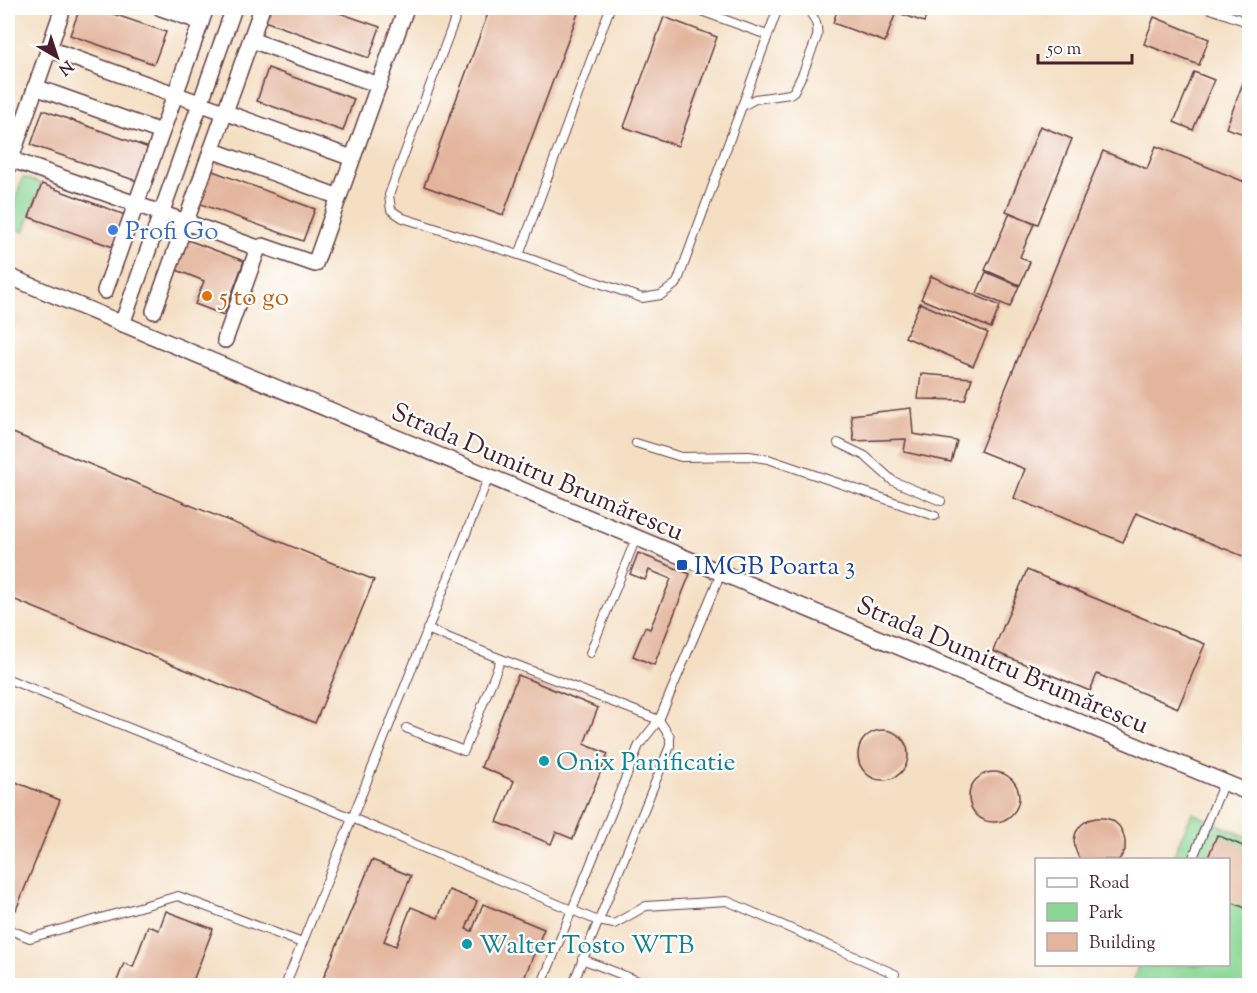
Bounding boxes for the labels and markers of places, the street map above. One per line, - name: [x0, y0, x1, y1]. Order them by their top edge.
- place label: Profi Go: [125, 214, 218, 251]
- marker: Profi Go: [106, 223, 120, 237]
- place label: 5 to go: [217, 280, 289, 317]
- marker: 5 to go: [200, 289, 214, 303]
- place label: IMGB Poarta 3: [694, 549, 855, 586]
- marker: IMGB Poarta 3: [675, 558, 689, 572]
- place label: Onix Panificatie: [556, 745, 736, 782]
- marker: Onix Panificatie: [537, 754, 551, 768]
- place label: Walter Tosto WTB: [479, 928, 694, 965]
- marker: Walter Tosto WTB: [460, 937, 474, 951]

